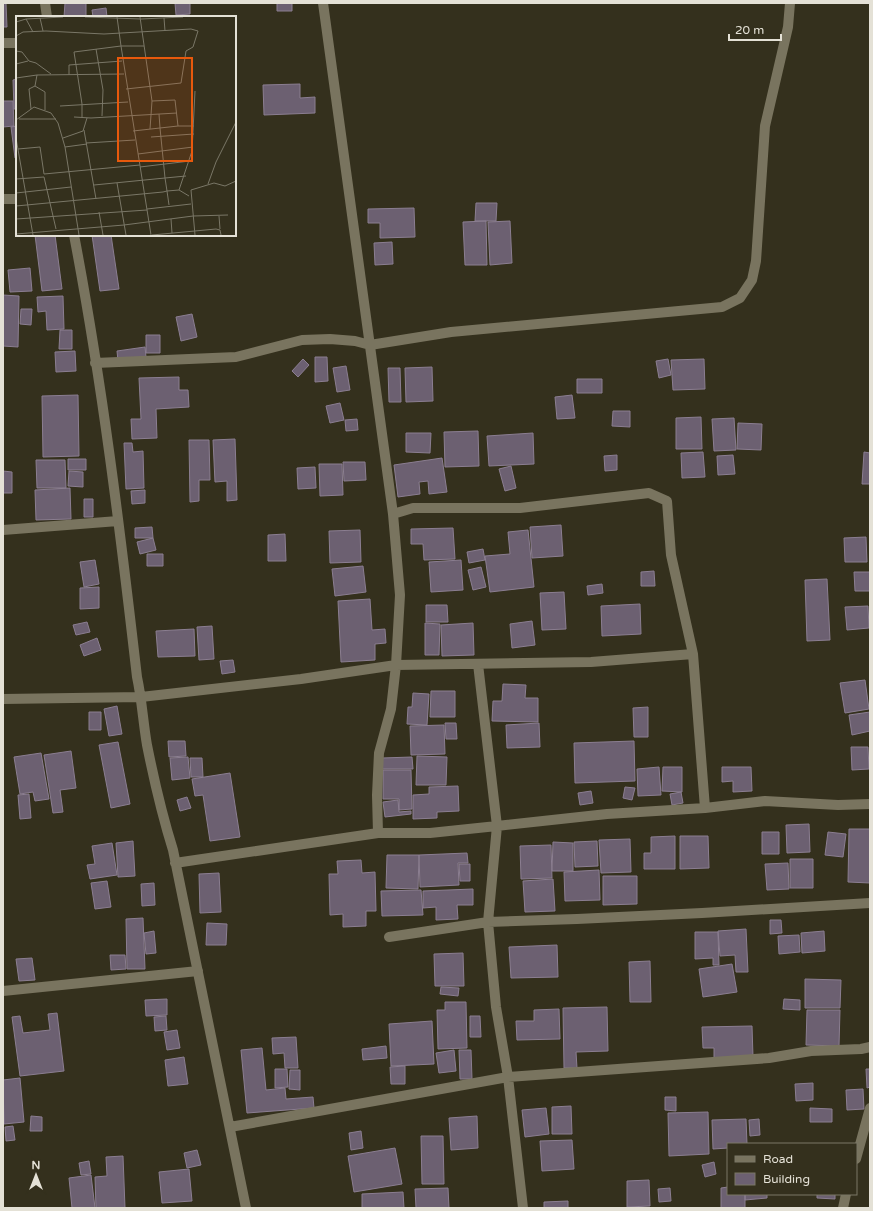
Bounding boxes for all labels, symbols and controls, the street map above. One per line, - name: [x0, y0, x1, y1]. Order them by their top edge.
- inset map: [16, 16, 236, 236]
- scale bar: [729, 16, 781, 42]
- text: 20 m: [735, 23, 764, 37]
- legend: [727, 1143, 857, 1195]
- text: Road: [763, 1152, 793, 1166]
- north arrow: [16, 1155, 56, 1195]
- text: N: [32, 1159, 40, 1172]
- text: Building: [763, 1172, 810, 1186]

